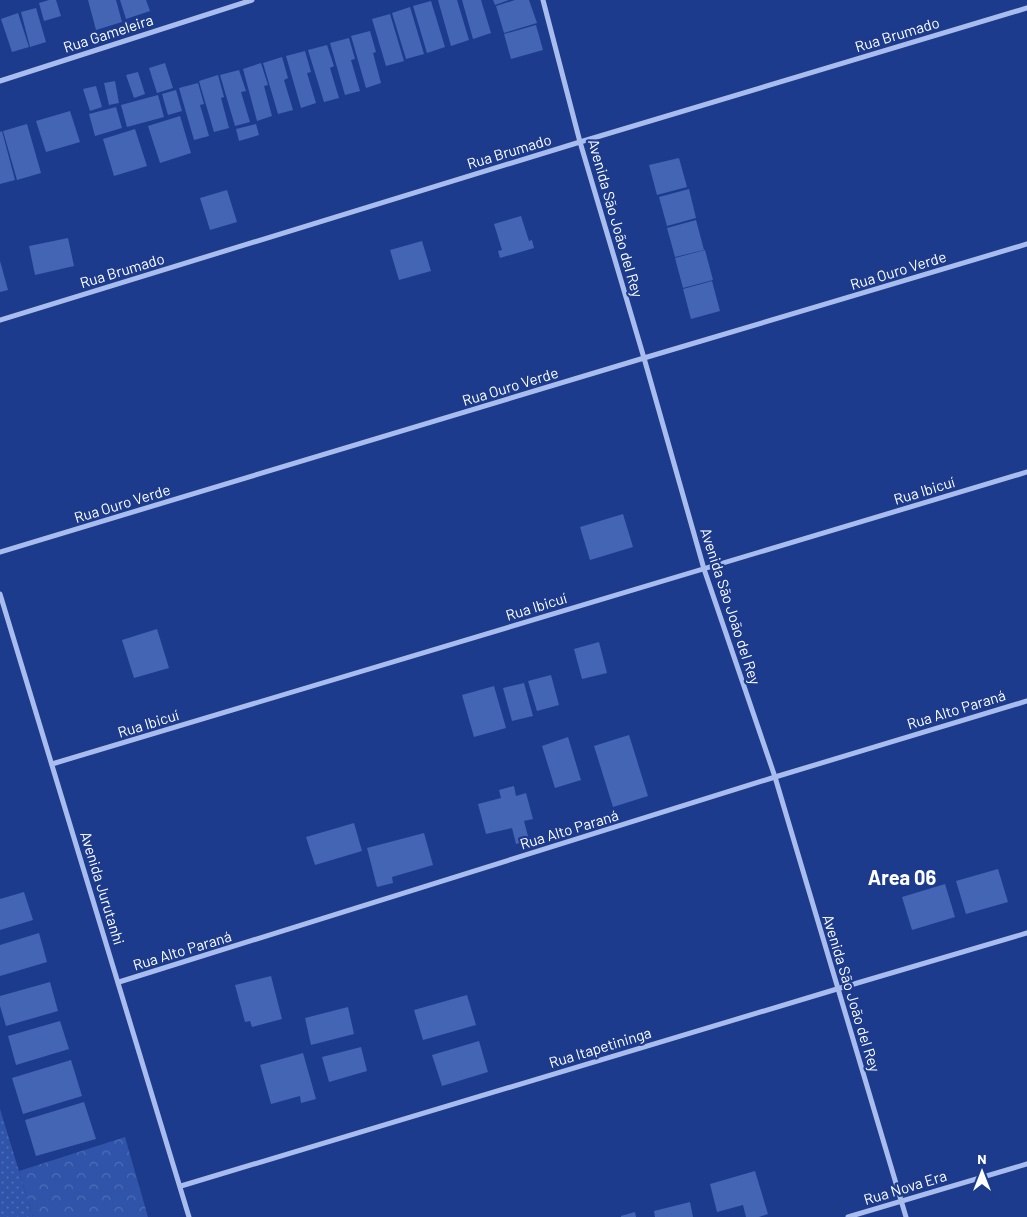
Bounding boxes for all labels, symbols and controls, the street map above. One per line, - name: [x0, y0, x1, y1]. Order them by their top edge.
- street label: Rua Gameleira: [61, 10, 155, 56]
- street label: Rua Brumado: [853, 13, 941, 55]
- street label: Rua Brumado: [465, 130, 553, 172]
- street label: Avenida São João del Rey: [585, 137, 647, 299]
- street label: Rua Ouro Verde: [848, 247, 948, 293]
- street label: Rua Brumado: [78, 249, 166, 291]
- street label: Rua Ouro Verde: [460, 363, 560, 409]
- street label: Rua Ibicuí: [891, 472, 957, 508]
- street label: Rua Ouro Verde: [72, 480, 172, 526]
- street label: Avenida São João del Rey: [697, 525, 765, 687]
- street label: Rua Ibicuí: [503, 588, 569, 624]
- street label: Rua Alto Paraná: [905, 685, 1007, 733]
- street label: Rua Ibicuí: [115, 705, 181, 741]
- street label: Rua Alto Paraná: [518, 805, 620, 853]
- street label: Avenida Jurutanhi: [77, 829, 129, 947]
- district label: Area 06: [868, 865, 936, 889]
- street label: Avenida São João del Rey: [819, 912, 885, 1074]
- street label: Rua Alto Paraná: [131, 926, 233, 974]
- street label: Rua Itapetininga: [547, 1023, 653, 1071]
- north arrow: [957, 1147, 1007, 1197]
- text: N: [977, 1150, 987, 1167]
- street label: Rua Nova Era: [861, 1166, 949, 1208]

